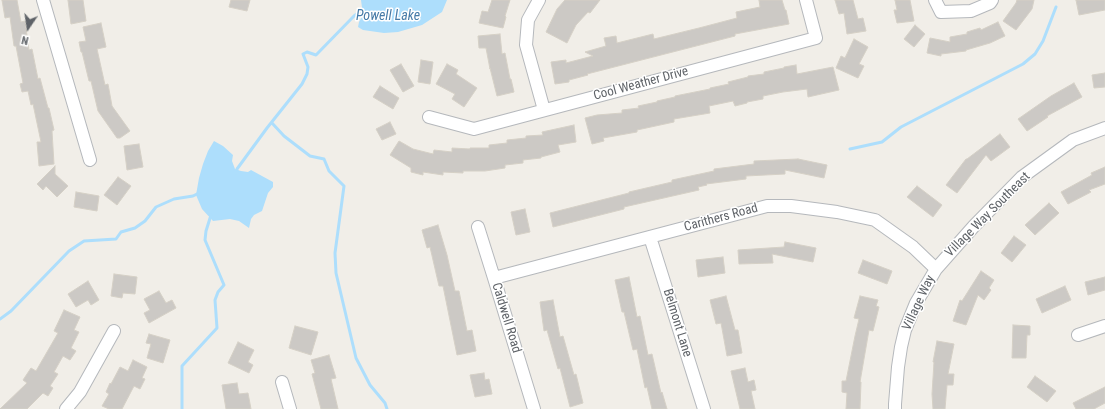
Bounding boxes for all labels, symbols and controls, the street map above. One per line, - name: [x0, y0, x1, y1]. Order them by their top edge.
- north arrow: [8, 8, 48, 48]
- water label: Powell Lake: [356, 8, 420, 24]
- text: N: [20, 33, 30, 47]
- street label: Cool Weather Drive: [592, 64, 690, 104]
- street label: Village Way Southeast: [942, 169, 1034, 261]
- street label: Carithers Road: [682, 201, 760, 235]
- street label: Village Way: [899, 273, 939, 333]
- street label: Caldwell Road: [488, 281, 524, 355]
- street label: Belmont Lane: [659, 287, 695, 359]

